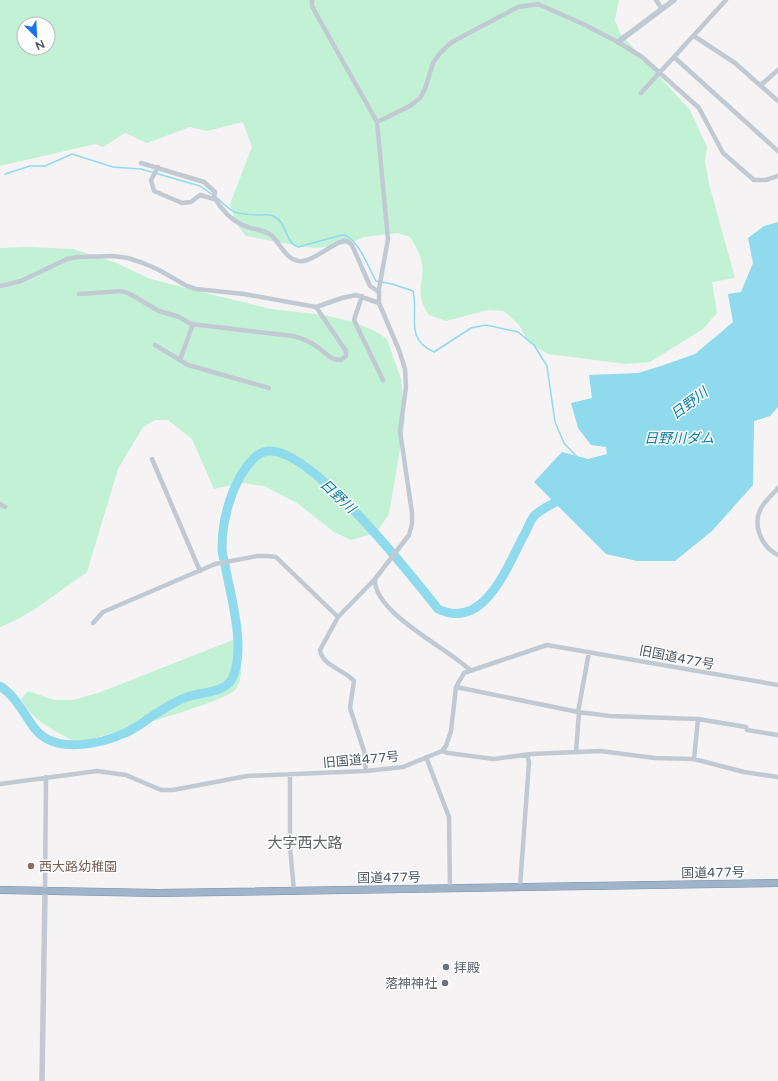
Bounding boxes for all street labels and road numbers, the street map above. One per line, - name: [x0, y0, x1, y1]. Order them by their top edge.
- street label: 旧国道477号: [638, 643, 716, 673]
- street label: 旧国道477号: [322, 749, 400, 771]
- street label: 国道477号: [681, 864, 745, 882]
- street label: 国道477号: [357, 869, 421, 887]

